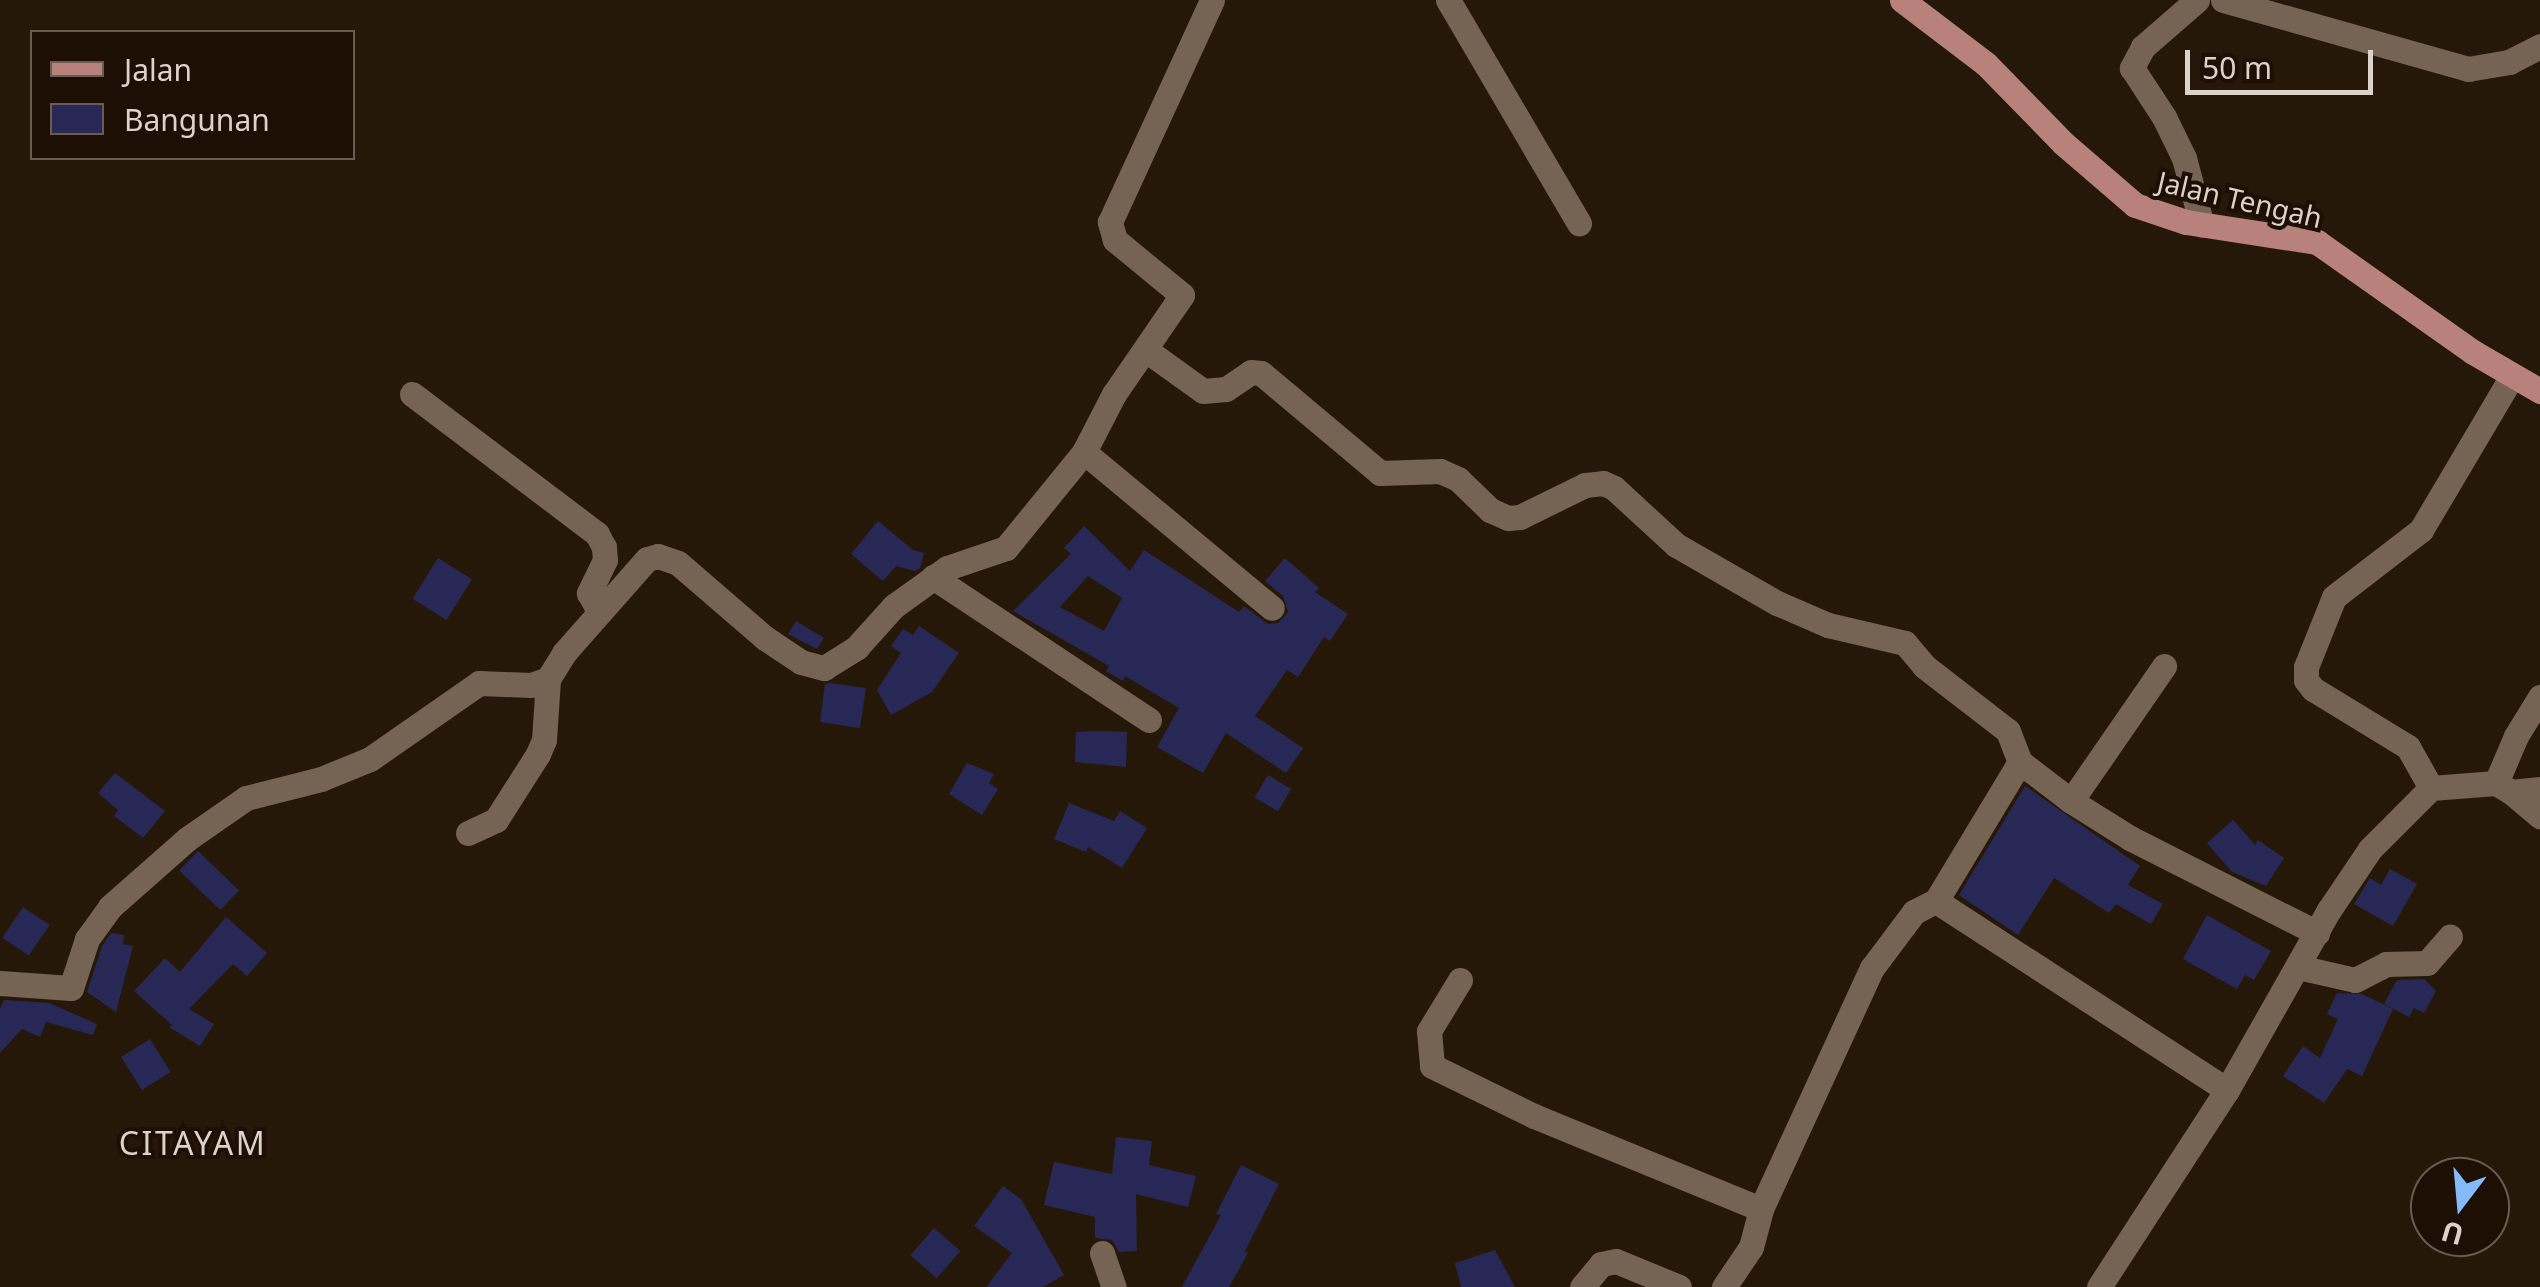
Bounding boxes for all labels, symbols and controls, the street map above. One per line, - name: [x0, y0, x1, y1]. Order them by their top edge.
- legend: [30, 30, 355, 160]
- scale bar: [2190, 30, 2378, 92]
- text: 50 m: [2202, 47, 2272, 88]
- text: Jalan: [124, 49, 192, 90]
- text: Bangunan: [124, 99, 270, 140]
- street label: Jalan Tengah: [2154, 164, 2326, 234]
- district label: CITAYAM: [119, 1124, 267, 1162]
- north arrow: [2410, 1157, 2510, 1257]
- text: U: [2437, 1213, 2468, 1255]

